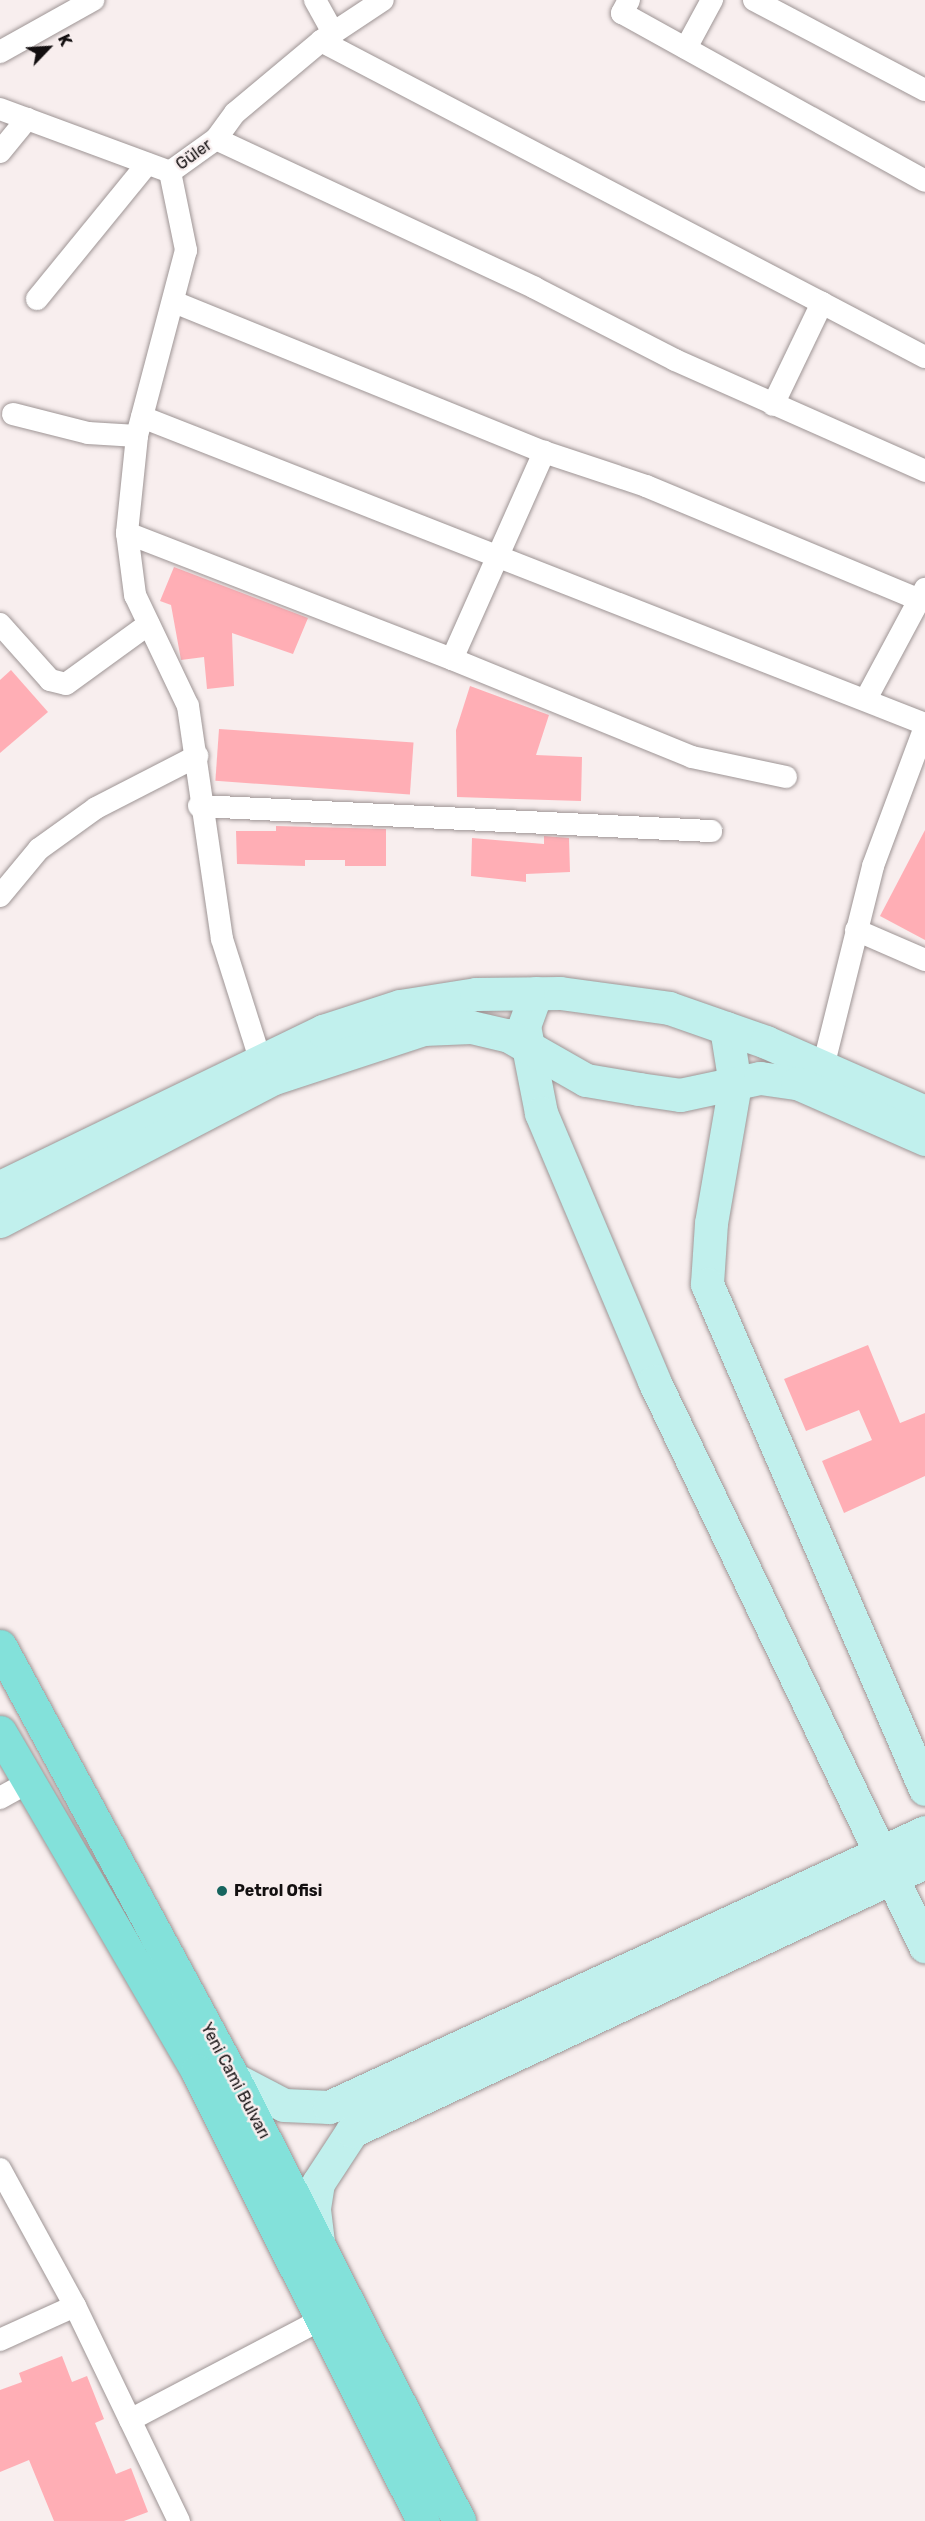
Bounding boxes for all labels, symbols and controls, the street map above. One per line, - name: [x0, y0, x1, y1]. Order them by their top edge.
- north arrow: [18, 18, 78, 78]
- text: K: [54, 31, 76, 49]
- street label: Güler: [172, 136, 216, 174]
- place label: Petrol Ofisi: [234, 1881, 322, 1901]
- marker: Petrol Ofisi: [215, 1884, 229, 1898]
- street label: Yeni Cami Bulvarı: [196, 2020, 274, 2142]

